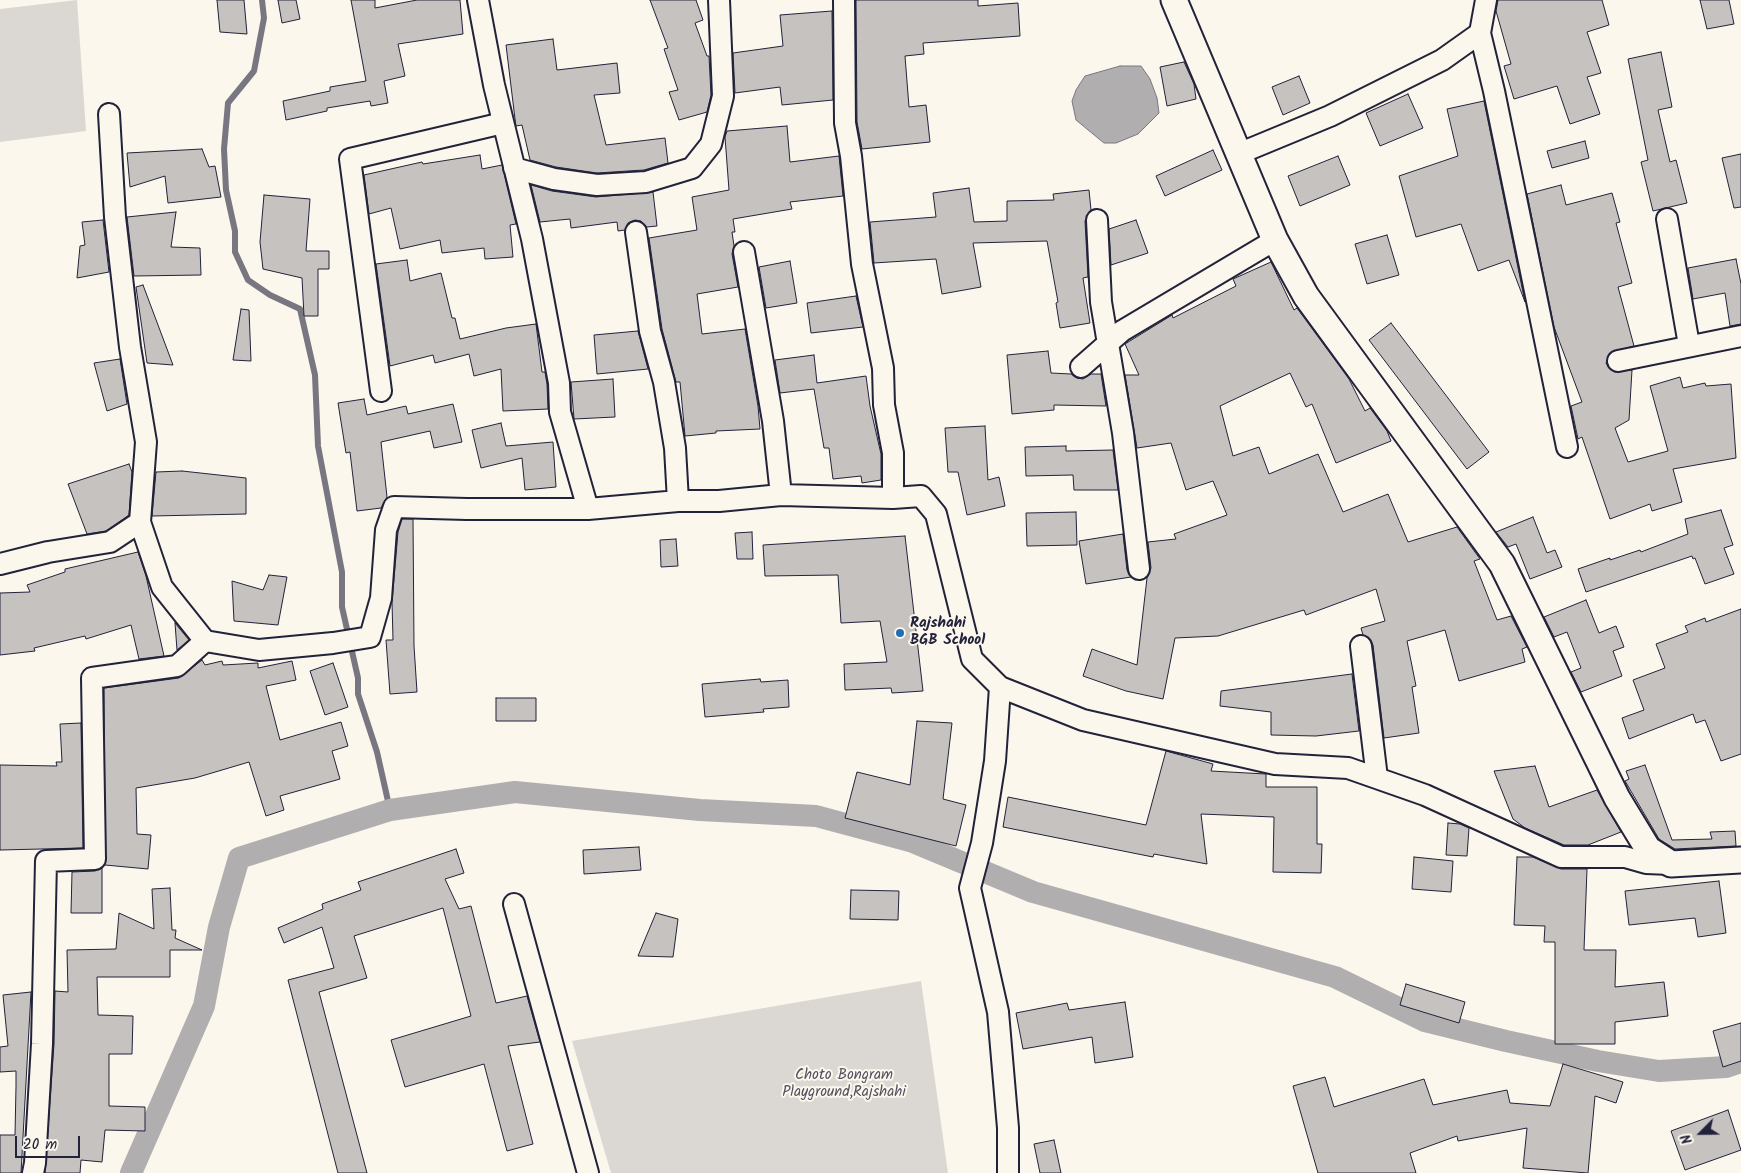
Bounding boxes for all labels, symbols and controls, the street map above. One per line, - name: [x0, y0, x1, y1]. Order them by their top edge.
- place label: Rajshahi BGB School: [910, 615, 985, 650]
- marker: Rajshahi BGB School: [894, 627, 906, 639]
- park label: Choto Bongram Playground,Rajshahi: [782, 1067, 906, 1102]
- north arrow: [1676, 1108, 1726, 1158]
- scale bar: [18, 1126, 82, 1158]
- text: N: [1675, 1130, 1699, 1147]
- text: 20 m: [23, 1133, 57, 1157]

